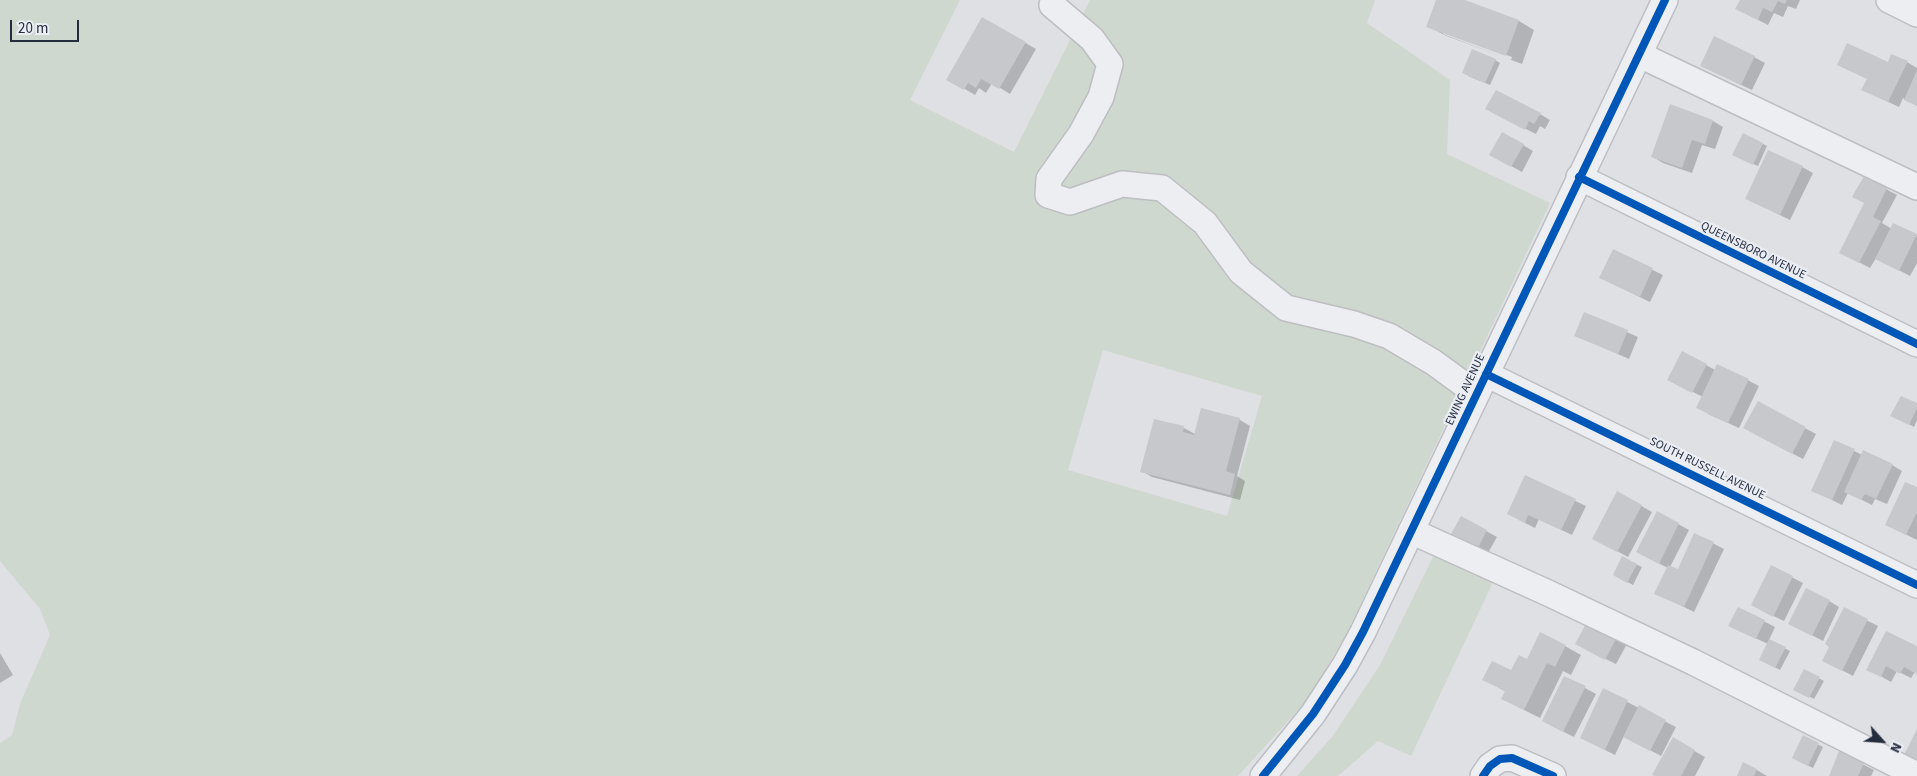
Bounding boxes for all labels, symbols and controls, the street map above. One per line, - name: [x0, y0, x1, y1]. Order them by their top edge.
- scale bar: [12, 10, 81, 42]
- text: 20 m: [18, 18, 48, 39]
- street label: QUEENSBORO AVENUE: [1698, 219, 1808, 283]
- street label: EWING AVENUE: [1443, 352, 1489, 428]
- street label: SOUTH RUSSELL AVENUE: [1647, 435, 1767, 503]
- north arrow: [1857, 716, 1907, 766]
- text: N: [1884, 739, 1907, 756]

